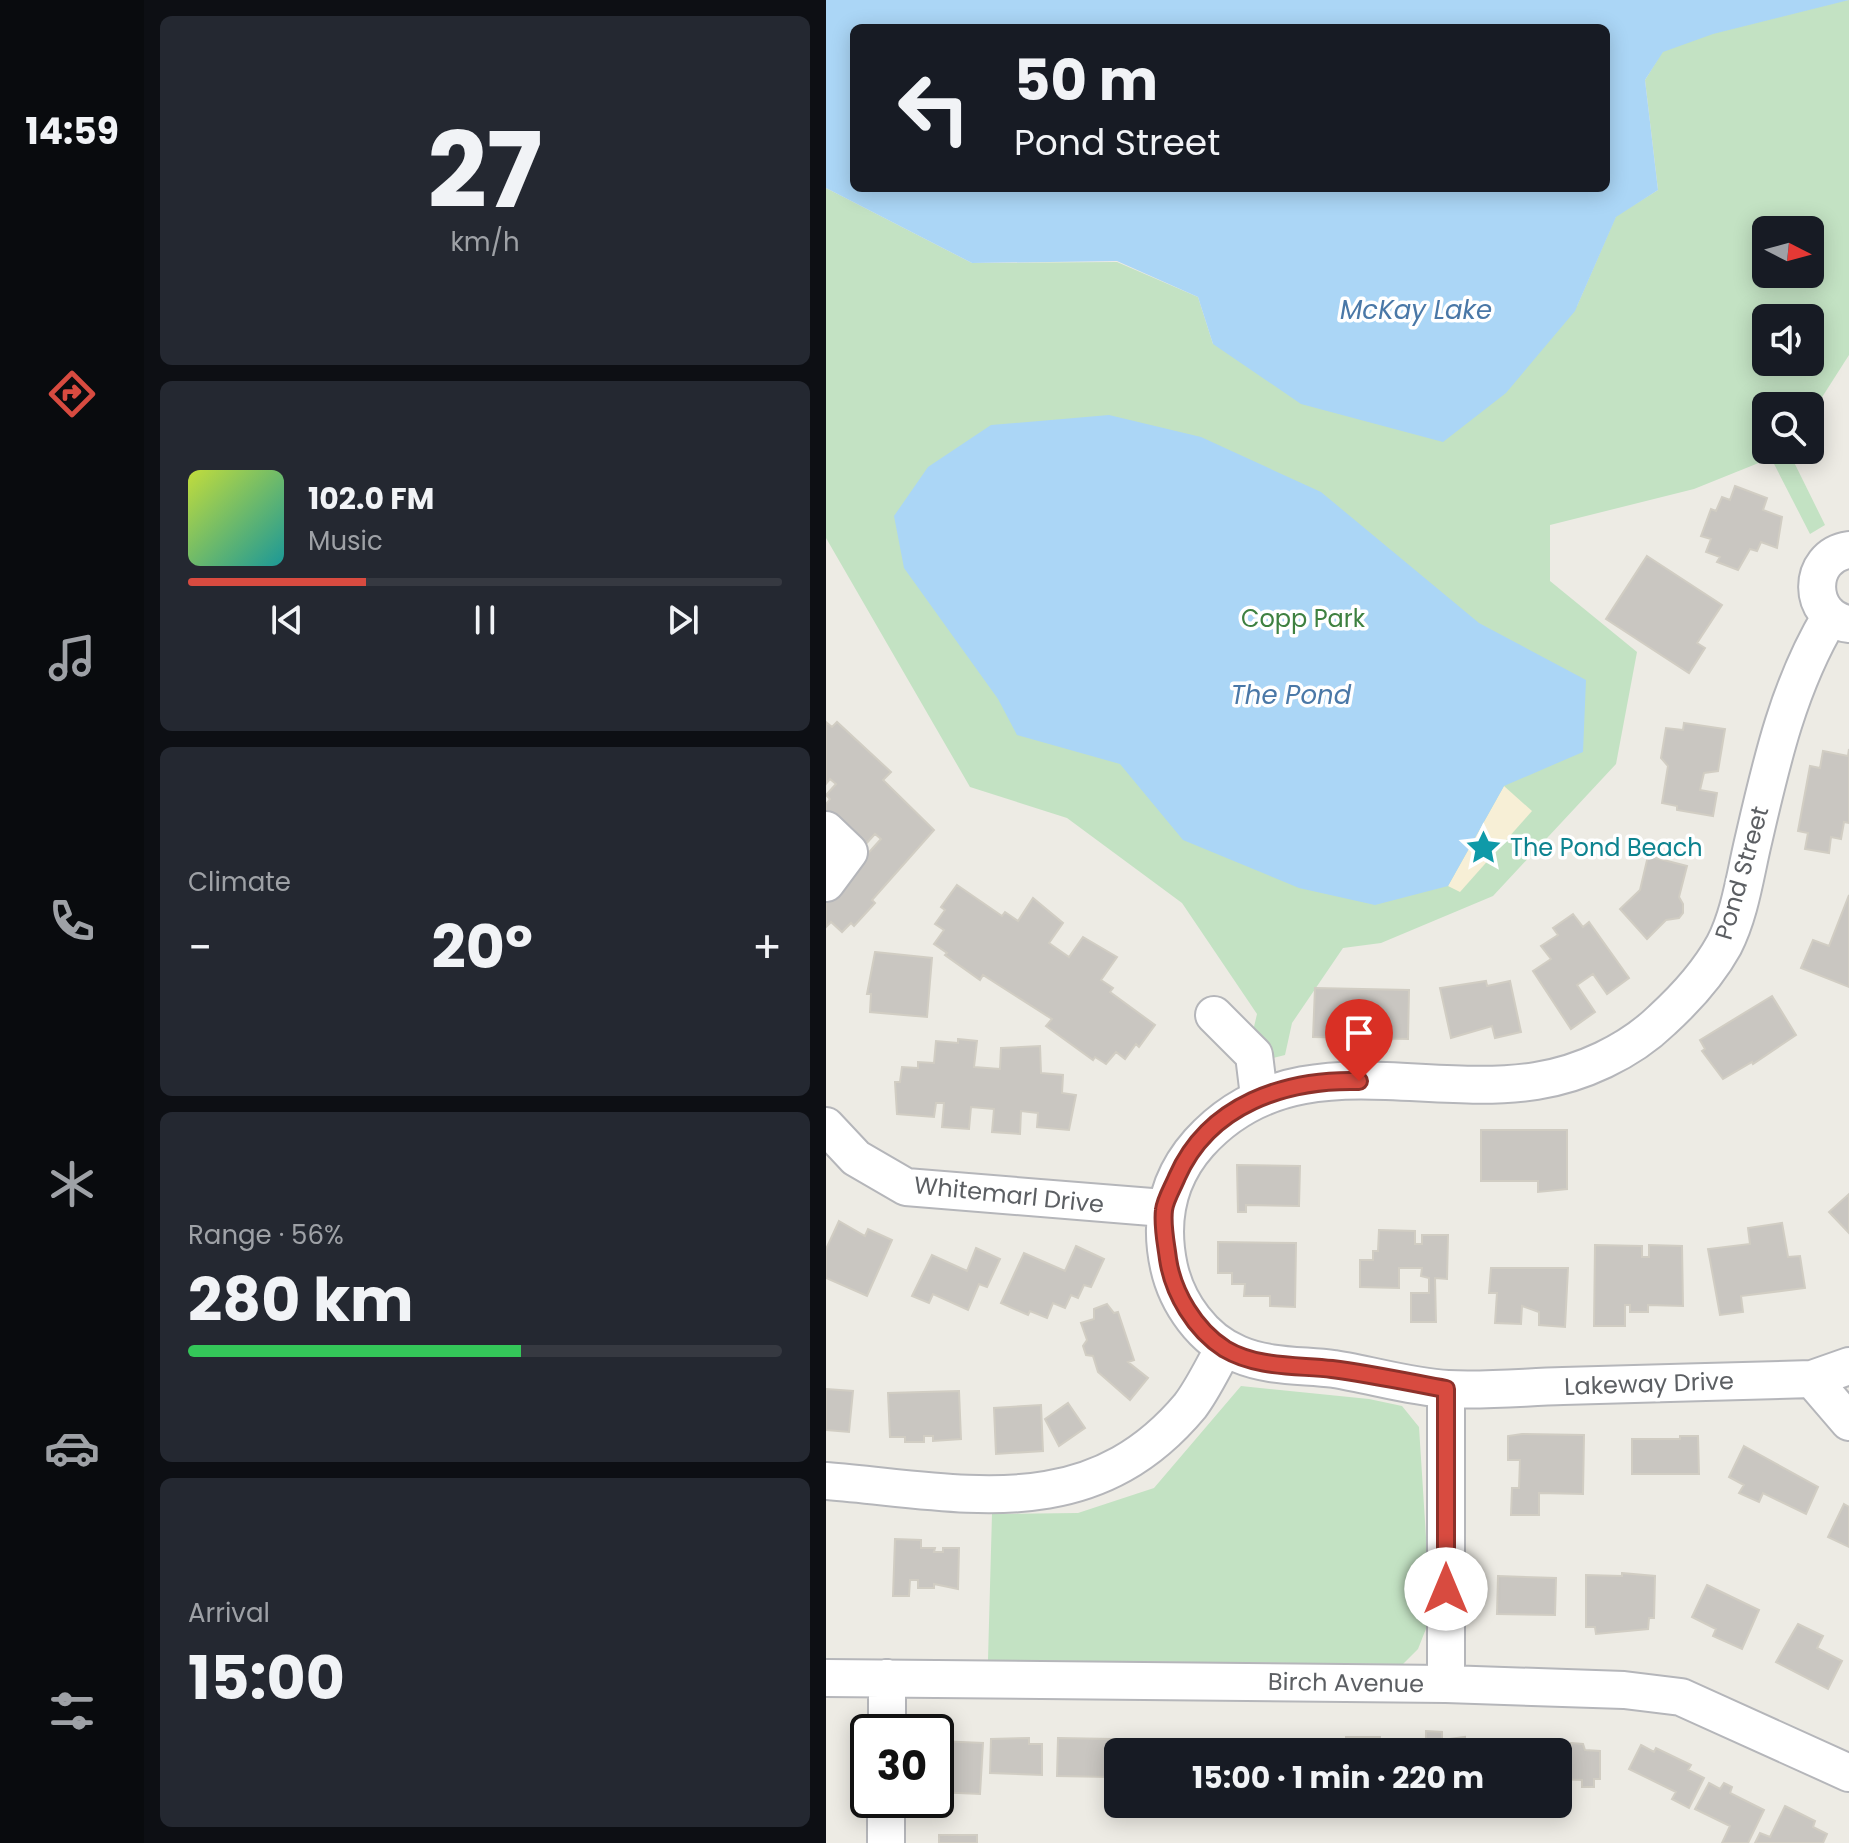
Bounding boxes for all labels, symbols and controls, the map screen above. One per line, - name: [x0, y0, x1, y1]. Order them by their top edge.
- text: 50 m: [1014, 41, 1158, 120]
- icon: left: [882, 56, 986, 160]
- text: 27: [427, 98, 543, 243]
- text: 14:59: [25, 106, 119, 157]
- text: Pond Street: [1014, 117, 1220, 168]
- north arrow: [1752, 216, 1824, 288]
- map controls: [1752, 216, 1824, 464]
- text: km/h: [450, 224, 520, 260]
- water label: McKay Lake: [1340, 292, 1492, 328]
- button: sound: [1752, 304, 1824, 376]
- icon: directions: [44, 366, 100, 422]
- button: search: [1752, 392, 1824, 464]
- text: 102.0 FM: [308, 477, 434, 520]
- text: Music: [308, 523, 383, 559]
- icon: previous: [265, 598, 309, 642]
- icon: pause: [463, 598, 507, 642]
- icon: next: [661, 598, 705, 642]
- park label: Copp Park: [1241, 602, 1366, 635]
- icon: music: [44, 630, 100, 686]
- water label: The Pond: [1231, 677, 1352, 713]
- street label: Pond Street: [1707, 802, 1776, 944]
- place icon: The Pond Beach: [1465, 829, 1503, 867]
- place label: The Pond Beach: [1510, 831, 1703, 864]
- text: Climate: [188, 864, 291, 900]
- icon: phone: [44, 893, 100, 949]
- text: 20°: [432, 905, 533, 989]
- text: −: [188, 917, 212, 978]
- text: +: [752, 917, 782, 978]
- pin: [1325, 999, 1393, 1081]
- icon: arrive: [1337, 1011, 1381, 1055]
- icon: climate: [44, 1156, 100, 1212]
- street label: Whitemarl Drive: [913, 1168, 1106, 1221]
- text: Range · 56%: [188, 1217, 344, 1253]
- text: 280 km: [188, 1258, 414, 1342]
- street label: Lakeway Drive: [1564, 1364, 1734, 1403]
- icon: car: [44, 1420, 100, 1476]
- position arrow: [1404, 1547, 1488, 1631]
- text: Arrival: [188, 1595, 270, 1631]
- text: 15:00: [188, 1636, 345, 1720]
- street label: Birch Avenue: [1268, 1665, 1424, 1700]
- icon: filters: [44, 1683, 100, 1739]
- speed limit sign: 30: [850, 1714, 954, 1818]
- text: 15:00 · 1 min · 220 m: [1192, 1756, 1484, 1799]

